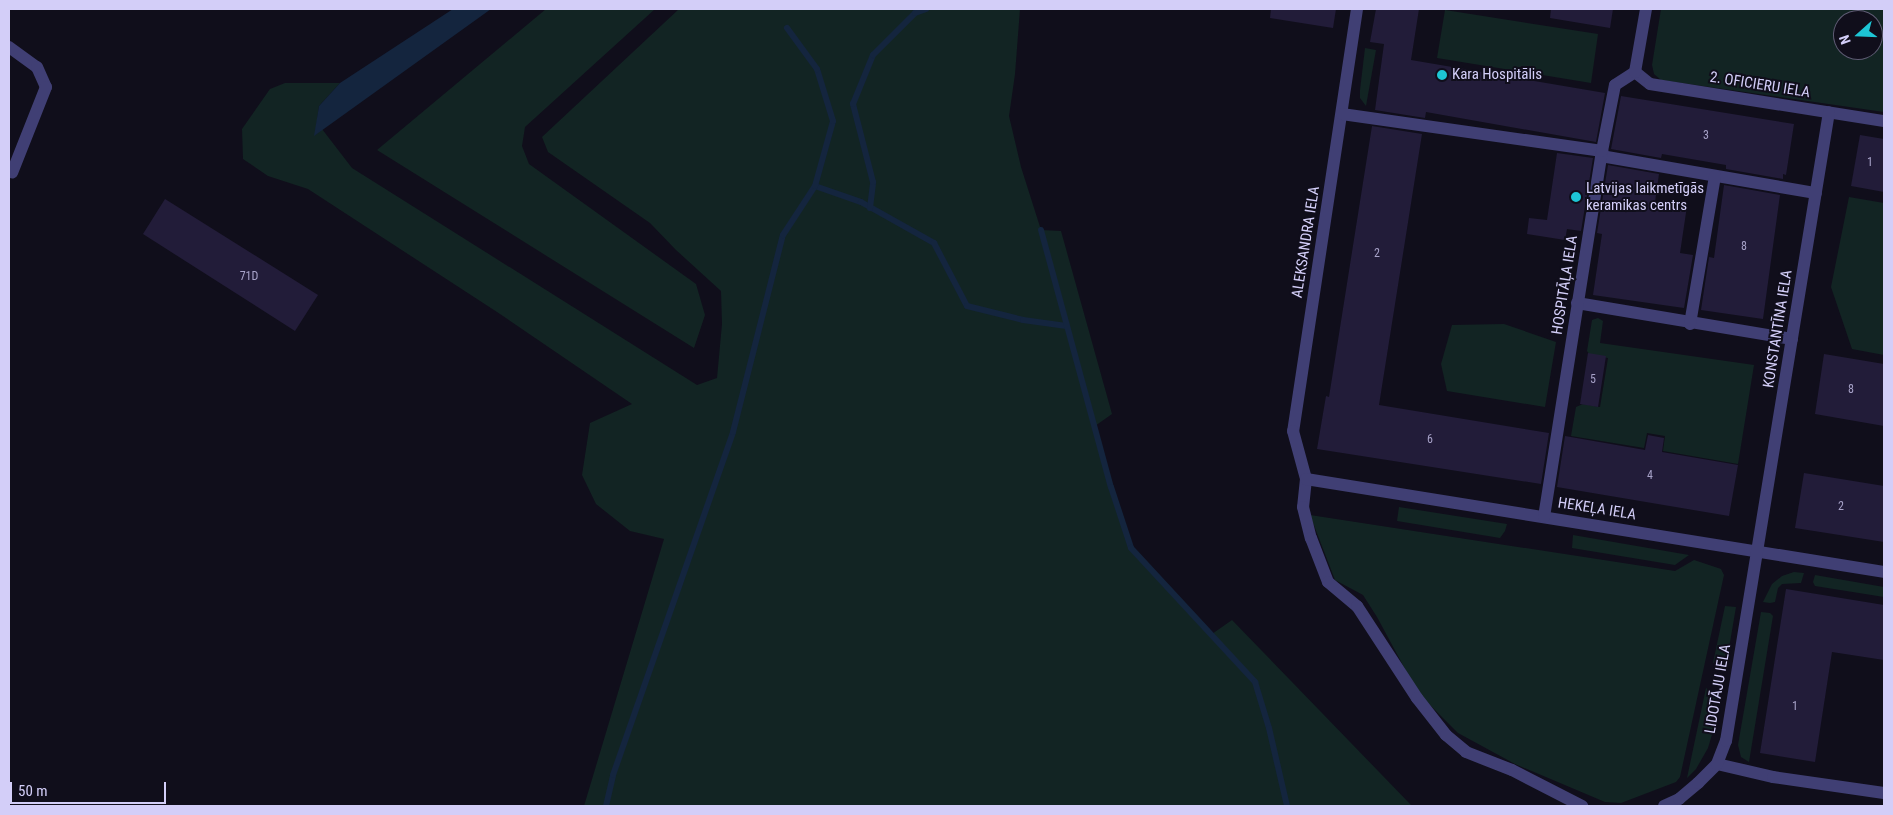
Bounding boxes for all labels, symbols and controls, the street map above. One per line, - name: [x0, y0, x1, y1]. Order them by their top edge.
- north arrow: [1833, 10, 1883, 60]
- text: N: [1836, 33, 1854, 47]
- place label: Kara Hospitālis: [1452, 66, 1542, 84]
- street label: 2. OFICIERU IELA: [1708, 68, 1812, 102]
- marker: Kara Hospitālis: [1436, 69, 1448, 81]
- house number: 3: [1703, 129, 1709, 143]
- house number: 1: [1867, 156, 1873, 170]
- place label: Latvijas laikmetīgās keramikas centrs: [1586, 179, 1704, 214]
- street label: ALEKSANDRA IELA: [1288, 185, 1324, 299]
- marker: Latvijas laikmetīgās keramikas centrs: [1570, 191, 1582, 203]
- street label: HOSPITĀĻA IELA: [1548, 234, 1582, 336]
- house number: 8: [1741, 240, 1747, 254]
- house number: 2: [1374, 247, 1380, 261]
- street label: KONSTANTĪNA IELA: [1760, 269, 1796, 389]
- house number: 71D: [240, 270, 258, 284]
- house number: 5: [1590, 373, 1596, 387]
- house number: 8: [1848, 383, 1854, 397]
- house number: 6: [1427, 433, 1433, 447]
- house number: 4: [1647, 469, 1653, 483]
- street label: HEKEĻA IELA: [1557, 494, 1637, 524]
- house number: 2: [1838, 500, 1844, 514]
- street label: LIDOTĀJU IELA: [1701, 643, 1735, 735]
- house number: 1: [1792, 700, 1798, 714]
- scale bar: [12, 772, 169, 804]
- text: 50 m: [18, 782, 48, 800]

